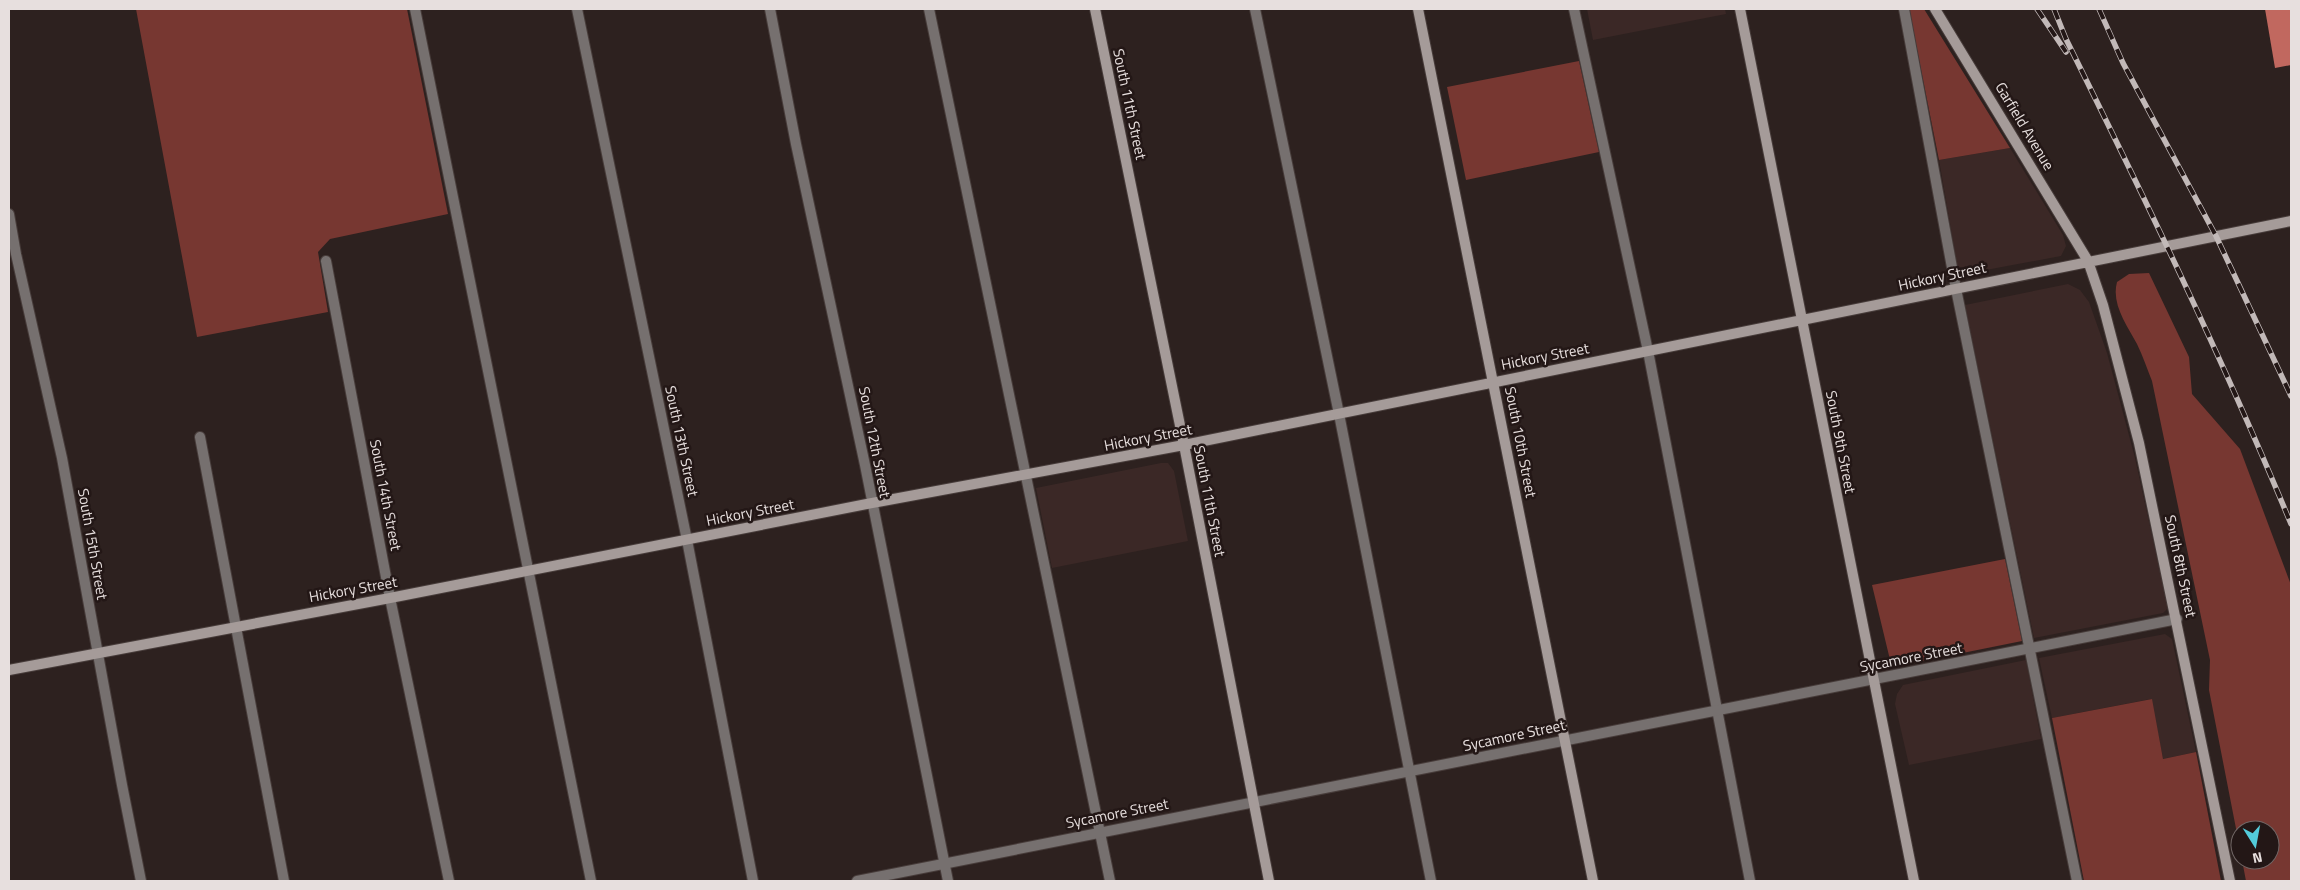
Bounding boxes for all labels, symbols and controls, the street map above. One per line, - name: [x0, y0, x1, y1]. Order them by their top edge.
- street label: South 11th Street: [1107, 46, 1153, 162]
- street label: Garfield Avenue: [1990, 77, 2060, 175]
- street label: Hickory Street: [1896, 255, 1989, 297]
- street label: Hickory Street: [1499, 336, 1592, 376]
- street label: South 13th Street: [659, 383, 705, 499]
- street label: South 12th Street: [853, 384, 897, 500]
- street label: South 10th Street: [1499, 384, 1543, 500]
- street label: South 9th Street: [1820, 389, 1862, 496]
- street label: Hickory Street: [1102, 417, 1195, 457]
- street label: South 14th Street: [364, 437, 408, 553]
- street label: South 11th Street: [1188, 443, 1232, 559]
- street label: South 15th Street: [72, 486, 114, 602]
- street label: Hickory Street: [704, 492, 797, 532]
- street label: South 8th Street: [2159, 513, 2203, 620]
- street label: Hickory Street: [307, 570, 400, 608]
- street label: Sycamore Street: [1858, 636, 1965, 678]
- street label: Sycamore Street: [1461, 713, 1568, 757]
- street label: Sycamore Street: [1064, 792, 1171, 834]
- north arrow: [2230, 820, 2280, 870]
- text: N: [2251, 847, 2264, 869]

